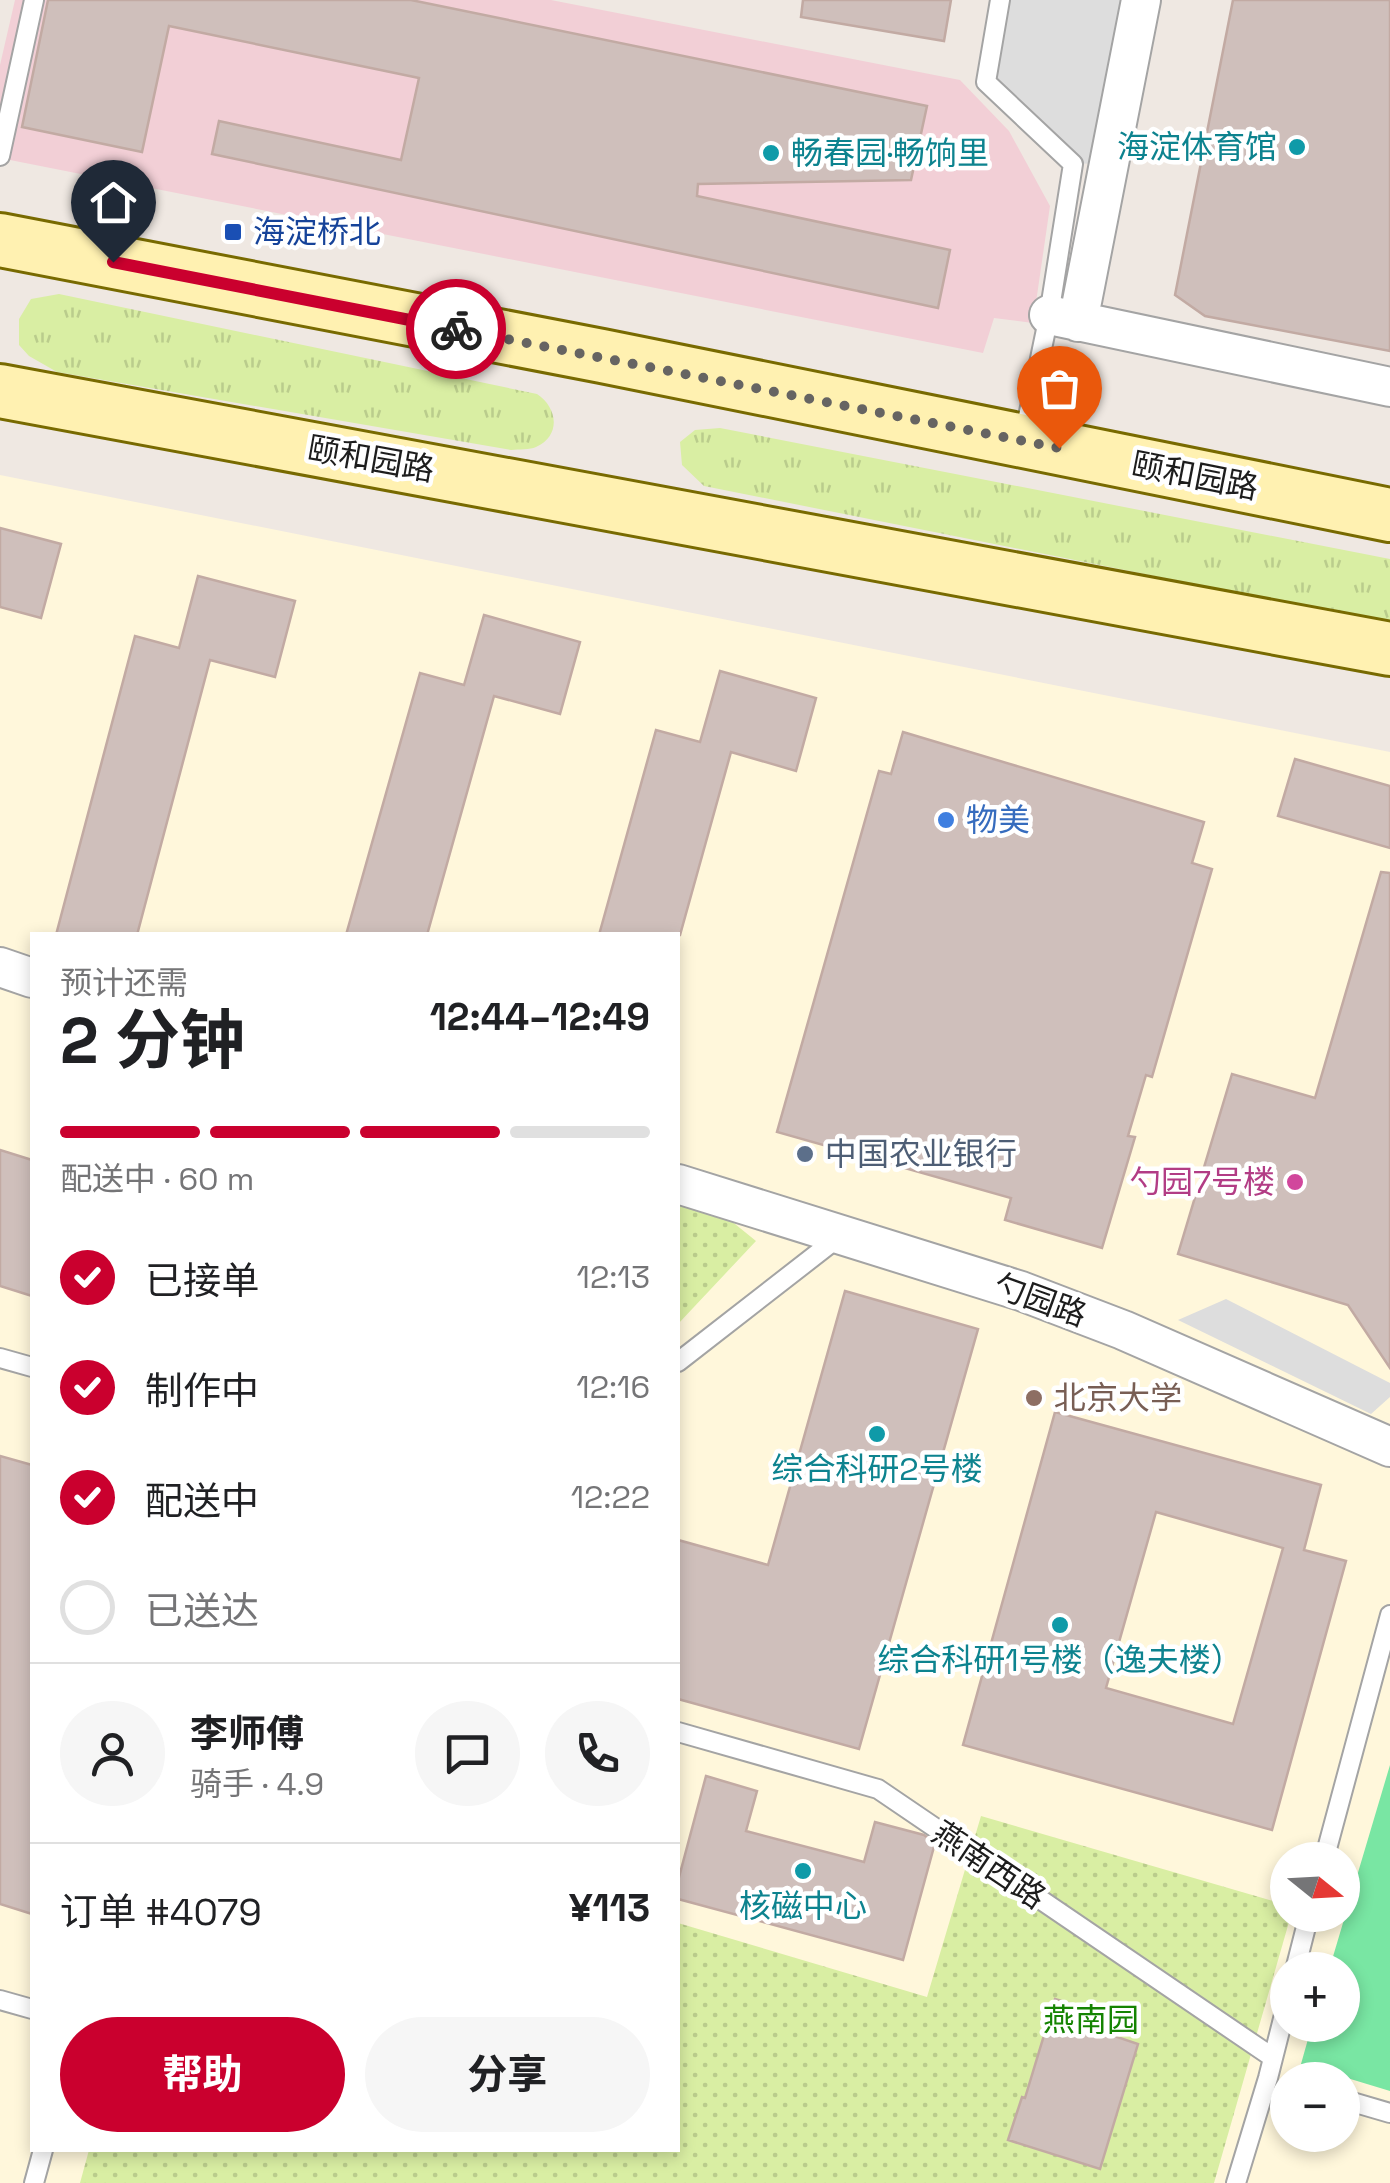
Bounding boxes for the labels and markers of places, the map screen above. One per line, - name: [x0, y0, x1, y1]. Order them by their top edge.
- place label: 海淀体育馆: [1117, 127, 1277, 167]
- place label: 畅春园·畅饷里: [791, 133, 989, 173]
- marker: 海淀体育馆: [1286, 136, 1308, 158]
- marker: 畅春园·畅饷里: [760, 142, 782, 164]
- pin: [71, 160, 156, 263]
- place label: 海淀桥北: [253, 212, 381, 252]
- marker: 海淀桥北: [222, 221, 244, 243]
- pin: [1017, 346, 1102, 449]
- place label: 物美: [966, 800, 1030, 840]
- marker: 物美: [935, 809, 957, 831]
- place label: 中国农业银行: [825, 1134, 1017, 1174]
- marker: 中国农业银行: [794, 1143, 816, 1165]
- place label: 勺园7号楼: [1129, 1162, 1275, 1202]
- marker: 勺园7号楼: [1284, 1171, 1306, 1193]
- place label: 北京大学: [1054, 1378, 1182, 1418]
- marker: 北京大学: [1023, 1387, 1045, 1409]
- marker: 综合科研2号楼: [866, 1423, 888, 1445]
- place label: 综合科研2号楼: [771, 1449, 983, 1489]
- marker: 综合科研1号楼（逸夫楼）: [1049, 1614, 1071, 1636]
- place label: 综合科研1号楼（逸夫楼）: [877, 1640, 1243, 1680]
- marker: 核磁中心: [792, 1860, 814, 1882]
- place label: 核磁中心: [739, 1886, 867, 1926]

